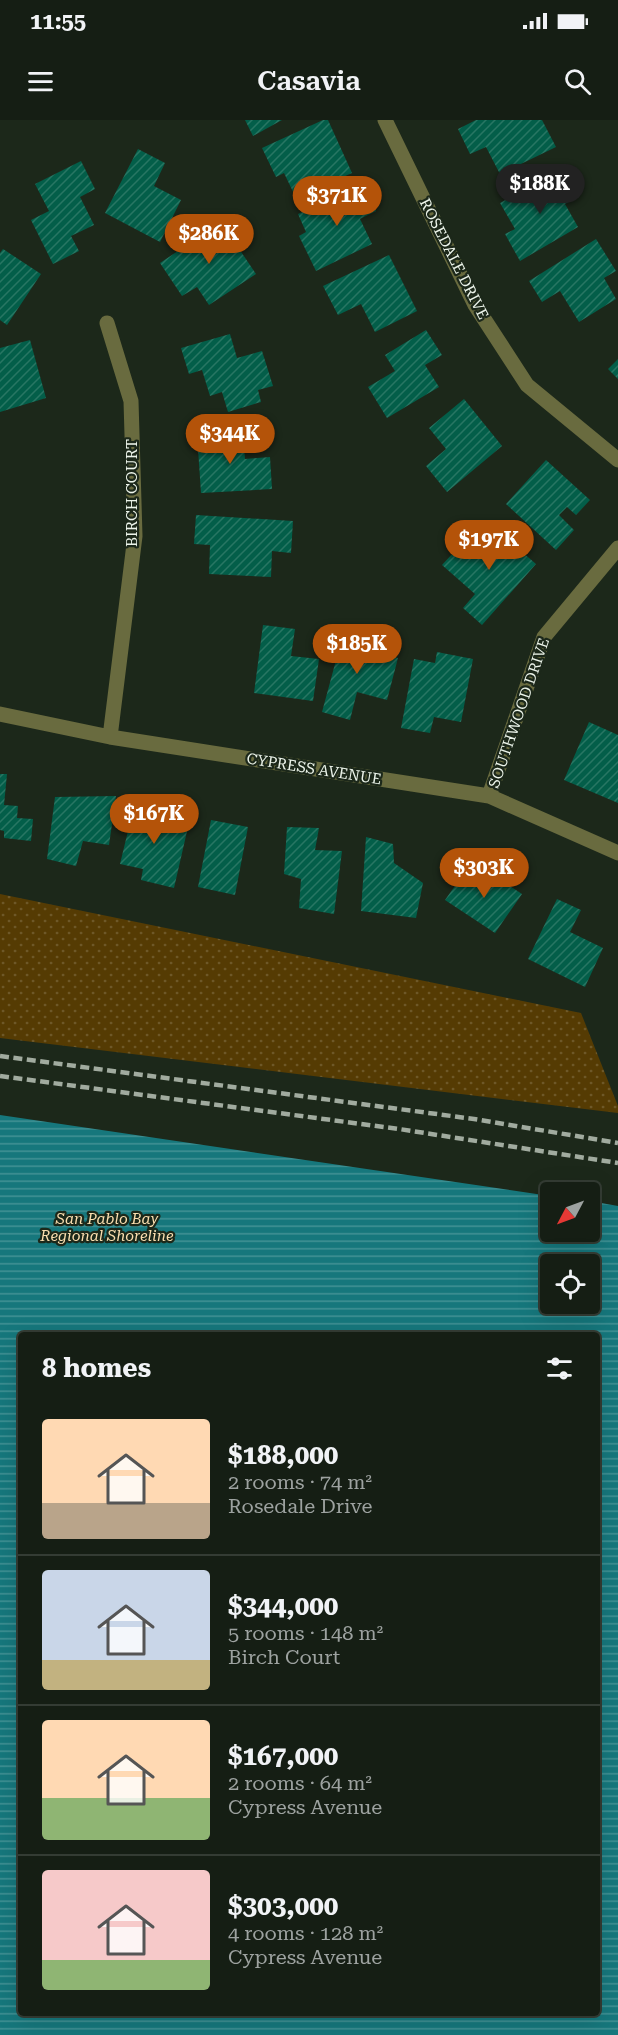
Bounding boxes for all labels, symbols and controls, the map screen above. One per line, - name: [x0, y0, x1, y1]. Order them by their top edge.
- text: 11:55: [30, 9, 86, 34]
- icon: menu: [24, 65, 57, 98]
- text: Casavia: [257, 65, 361, 97]
- icon: search: [561, 65, 594, 98]
- pin: $188K: [498, 164, 582, 215]
- text: $188K: [510, 171, 570, 195]
- pin: $371K: [295, 176, 379, 227]
- text: $371K: [307, 183, 367, 207]
- street label: ROSEDALE DRIVE: [416, 195, 492, 323]
- pin: $286K: [167, 214, 251, 265]
- text: $286K: [179, 221, 239, 245]
- pin: $344K: [188, 414, 272, 465]
- text: $344K: [200, 421, 260, 445]
- street label: BIRCH COURT: [123, 439, 141, 547]
- pin: $197K: [447, 520, 531, 571]
- text: $197K: [459, 527, 519, 551]
- pin: $185K: [315, 624, 399, 675]
- text: $185K: [327, 631, 387, 655]
- street label: SOUTHWOOD DRIVE: [485, 636, 553, 790]
- street label: CYPRESS AVENUE: [245, 749, 383, 789]
- pin: $167K: [112, 794, 196, 845]
- text: $167K: [124, 801, 184, 825]
- pin: $303K: [442, 848, 526, 899]
- text: $303K: [454, 855, 514, 879]
- north arrow: [540, 1182, 600, 1242]
- map controls: [540, 1182, 600, 1314]
- park label: San Pablo Bay Regional Shoreline: [39, 1210, 174, 1245]
- button: locate: [540, 1254, 600, 1314]
- icon: filters: [543, 1352, 576, 1385]
- text: 8 homes: [42, 1353, 151, 1383]
- text: $188,000: [228, 1440, 338, 1470]
- icon: home: [90, 1443, 162, 1515]
- text: 2 rooms · 74 m²: [228, 1470, 372, 1494]
- text: Rosedale Drive: [228, 1494, 372, 1518]
- text: $344,000: [228, 1591, 338, 1621]
- icon: home: [90, 1594, 162, 1666]
- text: 5 rooms · 148 m²: [228, 1621, 383, 1645]
- text: Birch Court: [228, 1645, 340, 1669]
- text: $167,000: [228, 1741, 338, 1771]
- icon: home: [90, 1744, 162, 1816]
- text: 2 rooms · 64 m²: [228, 1771, 372, 1795]
- text: Cypress Avenue: [228, 1795, 382, 1819]
- text: $303,000: [228, 1891, 338, 1921]
- icon: home: [90, 1894, 162, 1966]
- text: 4 rooms · 128 m²: [228, 1921, 383, 1945]
- text: Cypress Avenue: [228, 1945, 382, 1969]

